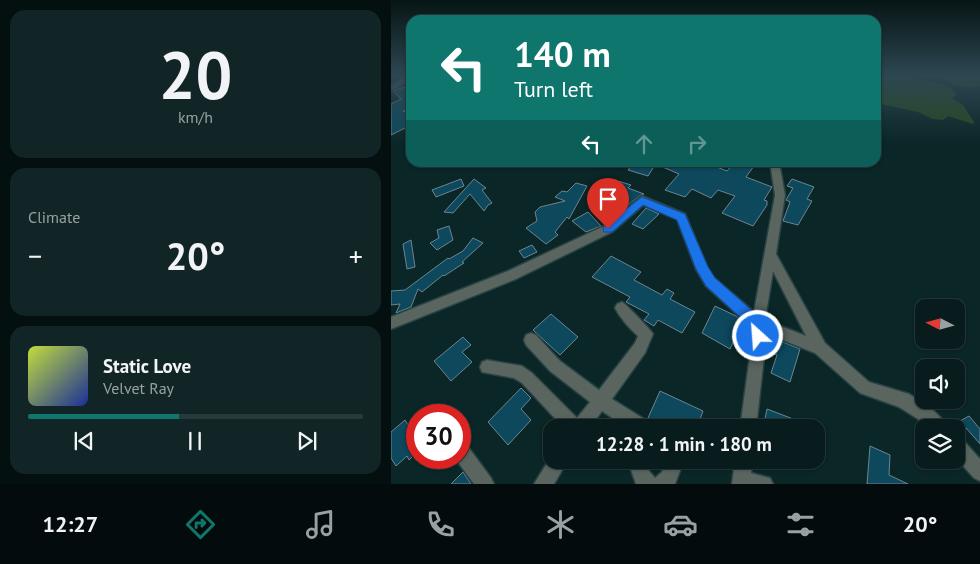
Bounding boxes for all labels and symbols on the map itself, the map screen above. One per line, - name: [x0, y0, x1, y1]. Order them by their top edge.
- pin: [587, 178, 629, 229]
- north arrow: [915, 299, 965, 349]
- position arrow: [731, 309, 783, 361]
- speed limit sign: 30: [406, 404, 471, 469]

